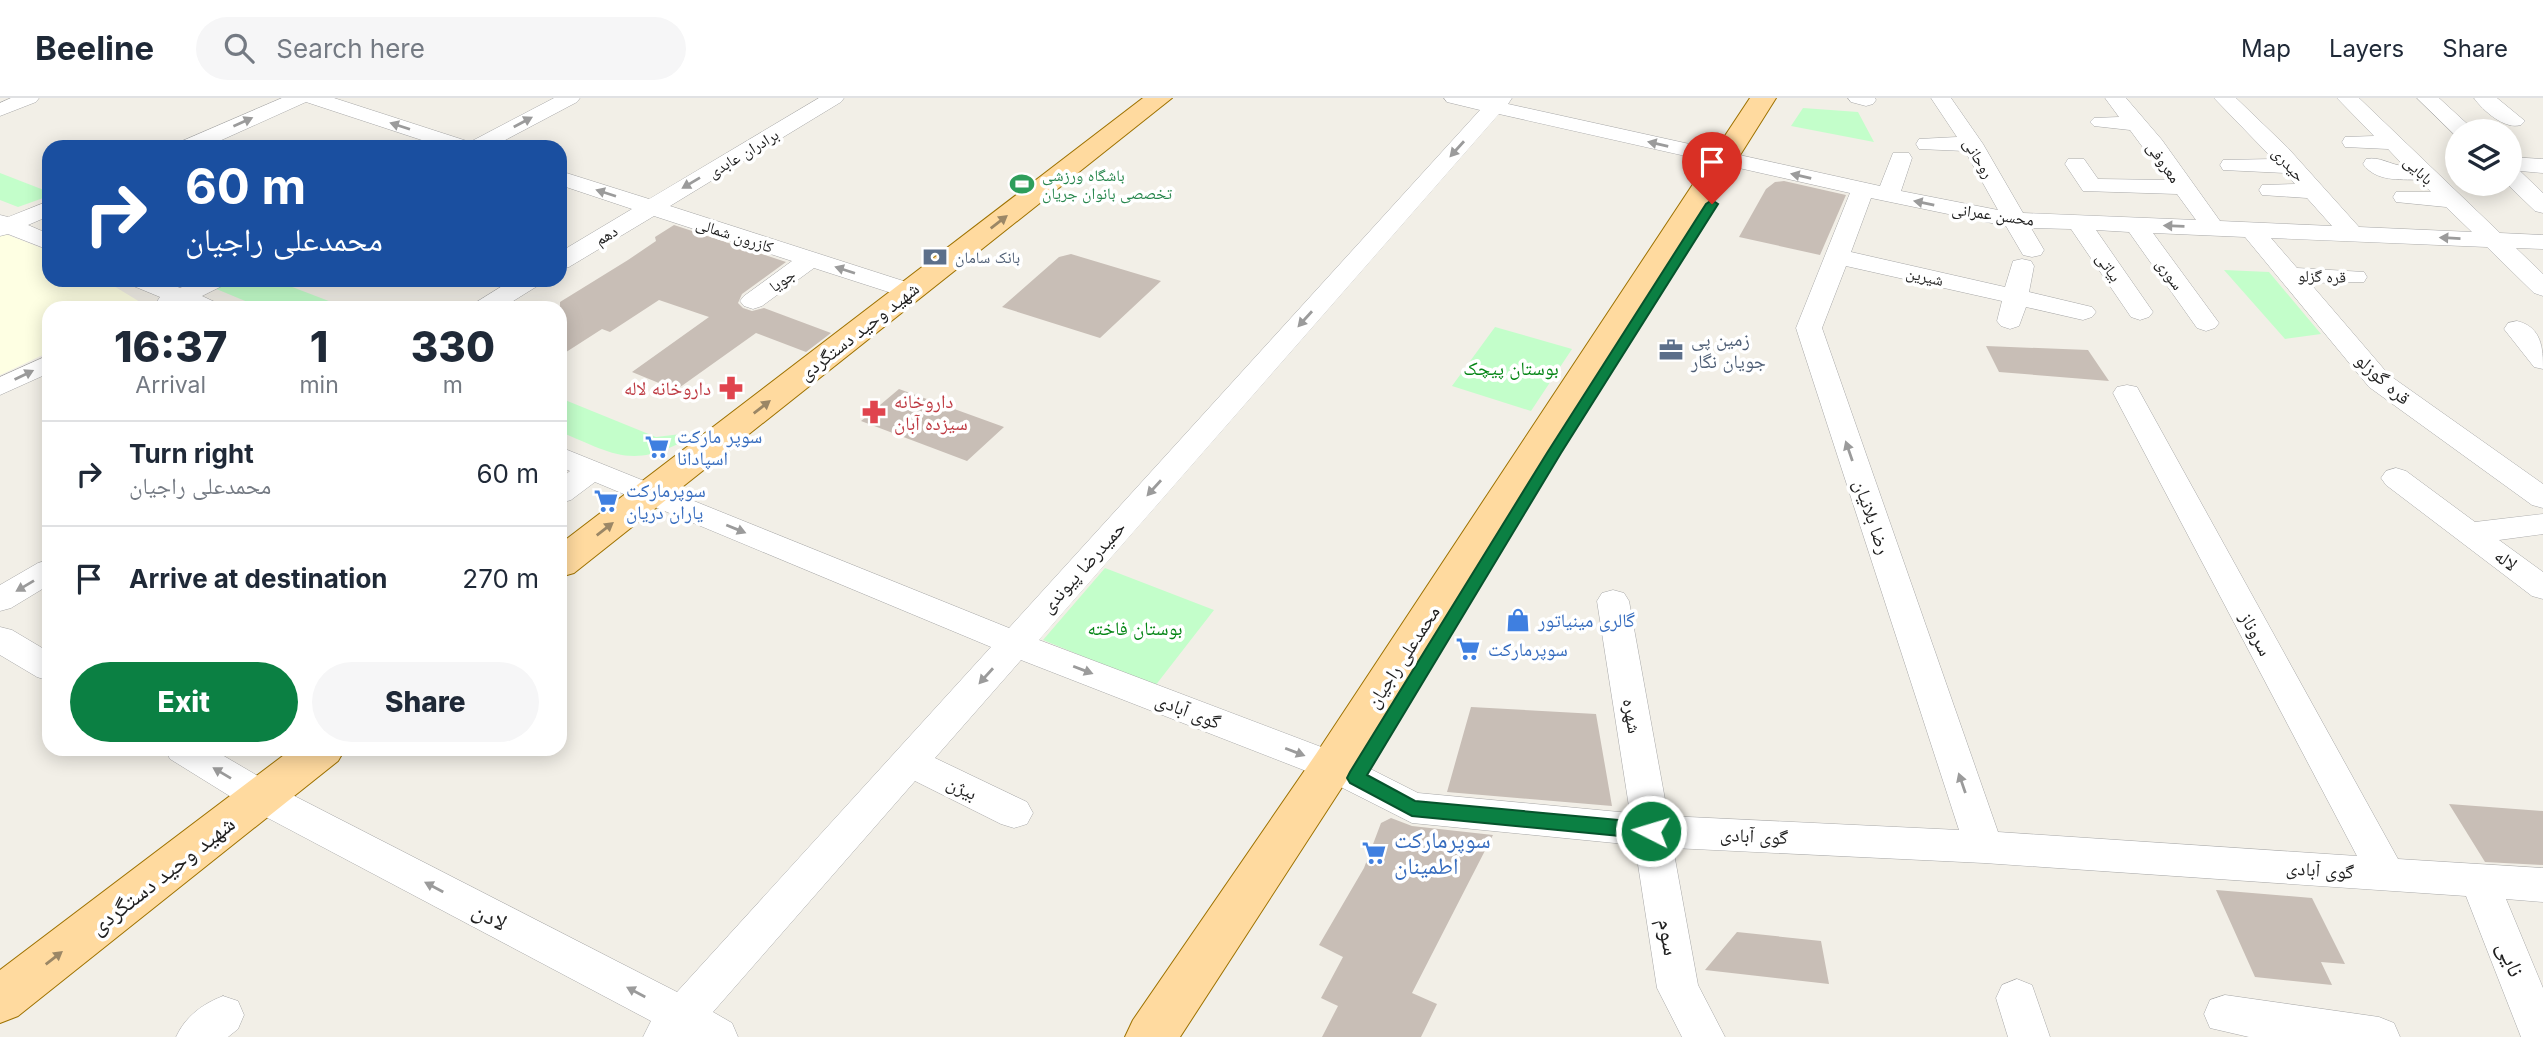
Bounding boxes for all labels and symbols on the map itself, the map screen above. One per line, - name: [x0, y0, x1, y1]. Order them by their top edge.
- one-way arrow: [233, 117, 254, 128]
- one-way arrow: [513, 117, 533, 128]
- one-way arrow: [389, 120, 410, 131]
- street label: برادران عابدی: [704, 124, 783, 183]
- pin: [1682, 132, 1742, 204]
- street label: روحانی: [1958, 134, 1999, 182]
- one-way arrow: [1647, 138, 1669, 149]
- street label: معروفی: [2142, 138, 2185, 187]
- one-way arrow: [1449, 140, 1465, 157]
- street label: حیدری: [2268, 143, 2310, 186]
- street label: بابایی: [2399, 151, 2438, 190]
- place label: باشگاه ورزشی تخصصی بانوان جریان: [1042, 165, 1172, 204]
- sports icon: باشگاه ورزشی تخصصی بانوان جریان: [1008, 170, 1036, 198]
- one-way arrow: [1790, 170, 1812, 181]
- one-way arrow: [682, 177, 701, 190]
- one-way arrow: [595, 187, 616, 197]
- one-way arrow: [1913, 197, 1935, 208]
- street label: محسن عمرانی: [1950, 198, 2035, 231]
- street label: کازرون شمالی: [694, 213, 776, 258]
- one-way arrow: [990, 214, 1008, 229]
- street label: دهم: [591, 220, 622, 250]
- one-way arrow: [2163, 220, 2185, 231]
- one-way arrow: [2439, 233, 2461, 244]
- bank icon: بانک سامان: [921, 243, 949, 271]
- place label: بانک سامان: [955, 247, 1020, 268]
- street label: بیاتی: [2091, 249, 2126, 286]
- street label: سوری: [2151, 254, 2188, 294]
- street label: شیرین: [1904, 262, 1946, 291]
- street label: جویا: [765, 264, 799, 296]
- one-way arrow: [835, 265, 856, 275]
- street label: قره گزلو: [2298, 265, 2346, 287]
- street label: شهید وحید دستگردی: [794, 277, 924, 385]
- one-way arrow: [1298, 310, 1313, 327]
- place label: زمین پی جویان نگار: [1690, 328, 1766, 373]
- office icon: زمین پی جویان نگار: [1657, 336, 1685, 364]
- street label: قره گوزلو: [2351, 348, 2415, 410]
- park label: بوستان پیچک: [1463, 357, 1559, 380]
- one-way arrow: [15, 369, 35, 381]
- pharmacy icon: داروخانه لاله: [717, 374, 745, 402]
- place label: داروخانه لاله: [624, 377, 711, 400]
- place label: داروخانه سیزده آبان: [894, 390, 968, 435]
- pharmacy icon: داروخانه سیزده آبان: [860, 398, 888, 426]
- one-way arrow: [753, 400, 771, 414]
- place label: سوپر مارکت اسپادانا: [677, 425, 762, 470]
- supermarket icon: سوپر مارکت اسپادانا: [643, 433, 671, 461]
- one-way arrow: [1843, 441, 1854, 462]
- street label: رضا بلانیان: [1849, 477, 1895, 557]
- place label: سوپرمارکت یاران دریان: [626, 479, 706, 524]
- one-way arrow: [1146, 480, 1162, 497]
- supermarket icon: سوپرمارکت یاران دریان: [592, 487, 620, 515]
- street label: حمیدرضا پیوندی: [1036, 516, 1131, 618]
- one-way arrow: [596, 522, 614, 536]
- one-way arrow: [725, 524, 746, 535]
- street label: لاله: [2490, 544, 2522, 576]
- one-way arrow: [15, 579, 34, 592]
- street label: محمدعلی راجیان: [1361, 601, 1445, 713]
- shop icon: گالری مینیاتور: [1504, 606, 1532, 634]
- street label: سروناز: [2234, 607, 2277, 660]
- place label: گالری مینیاتور: [1537, 609, 1635, 632]
- park label: بوستان فاخته: [1087, 617, 1183, 640]
- supermarket icon: سوپرمارکت: [1454, 635, 1482, 663]
- place label: سوپرمارکت: [1488, 638, 1568, 661]
- one-way arrow: [1072, 665, 1093, 676]
- one-way arrow: [979, 668, 994, 685]
- street label: گوی آبادی: [1152, 688, 1224, 734]
- street label: شهره: [1618, 697, 1646, 735]
- one-way arrow: [1284, 747, 1305, 758]
- one-way arrow: [213, 767, 232, 779]
- street label: بیژن: [943, 771, 981, 805]
- one-way arrow: [1956, 772, 1967, 793]
- position arrow: [1614, 794, 1688, 868]
- street label: شهید وحید دستگردی: [84, 809, 240, 941]
- street label: گوی آبادی: [1719, 823, 1789, 849]
- place label: سوپرمارکت اطمینان: [1394, 826, 1491, 880]
- supermarket icon: سوپرمارکت اطمینان: [1360, 839, 1388, 867]
- street label: گوی آبادی: [2285, 856, 2355, 884]
- one-way arrow: [424, 881, 444, 893]
- street label: لادن: [468, 895, 512, 937]
- street label: سوم: [1650, 916, 1686, 958]
- street label: نایی: [2491, 937, 2531, 981]
- one-way arrow: [45, 952, 63, 966]
- one-way arrow: [626, 986, 646, 998]

